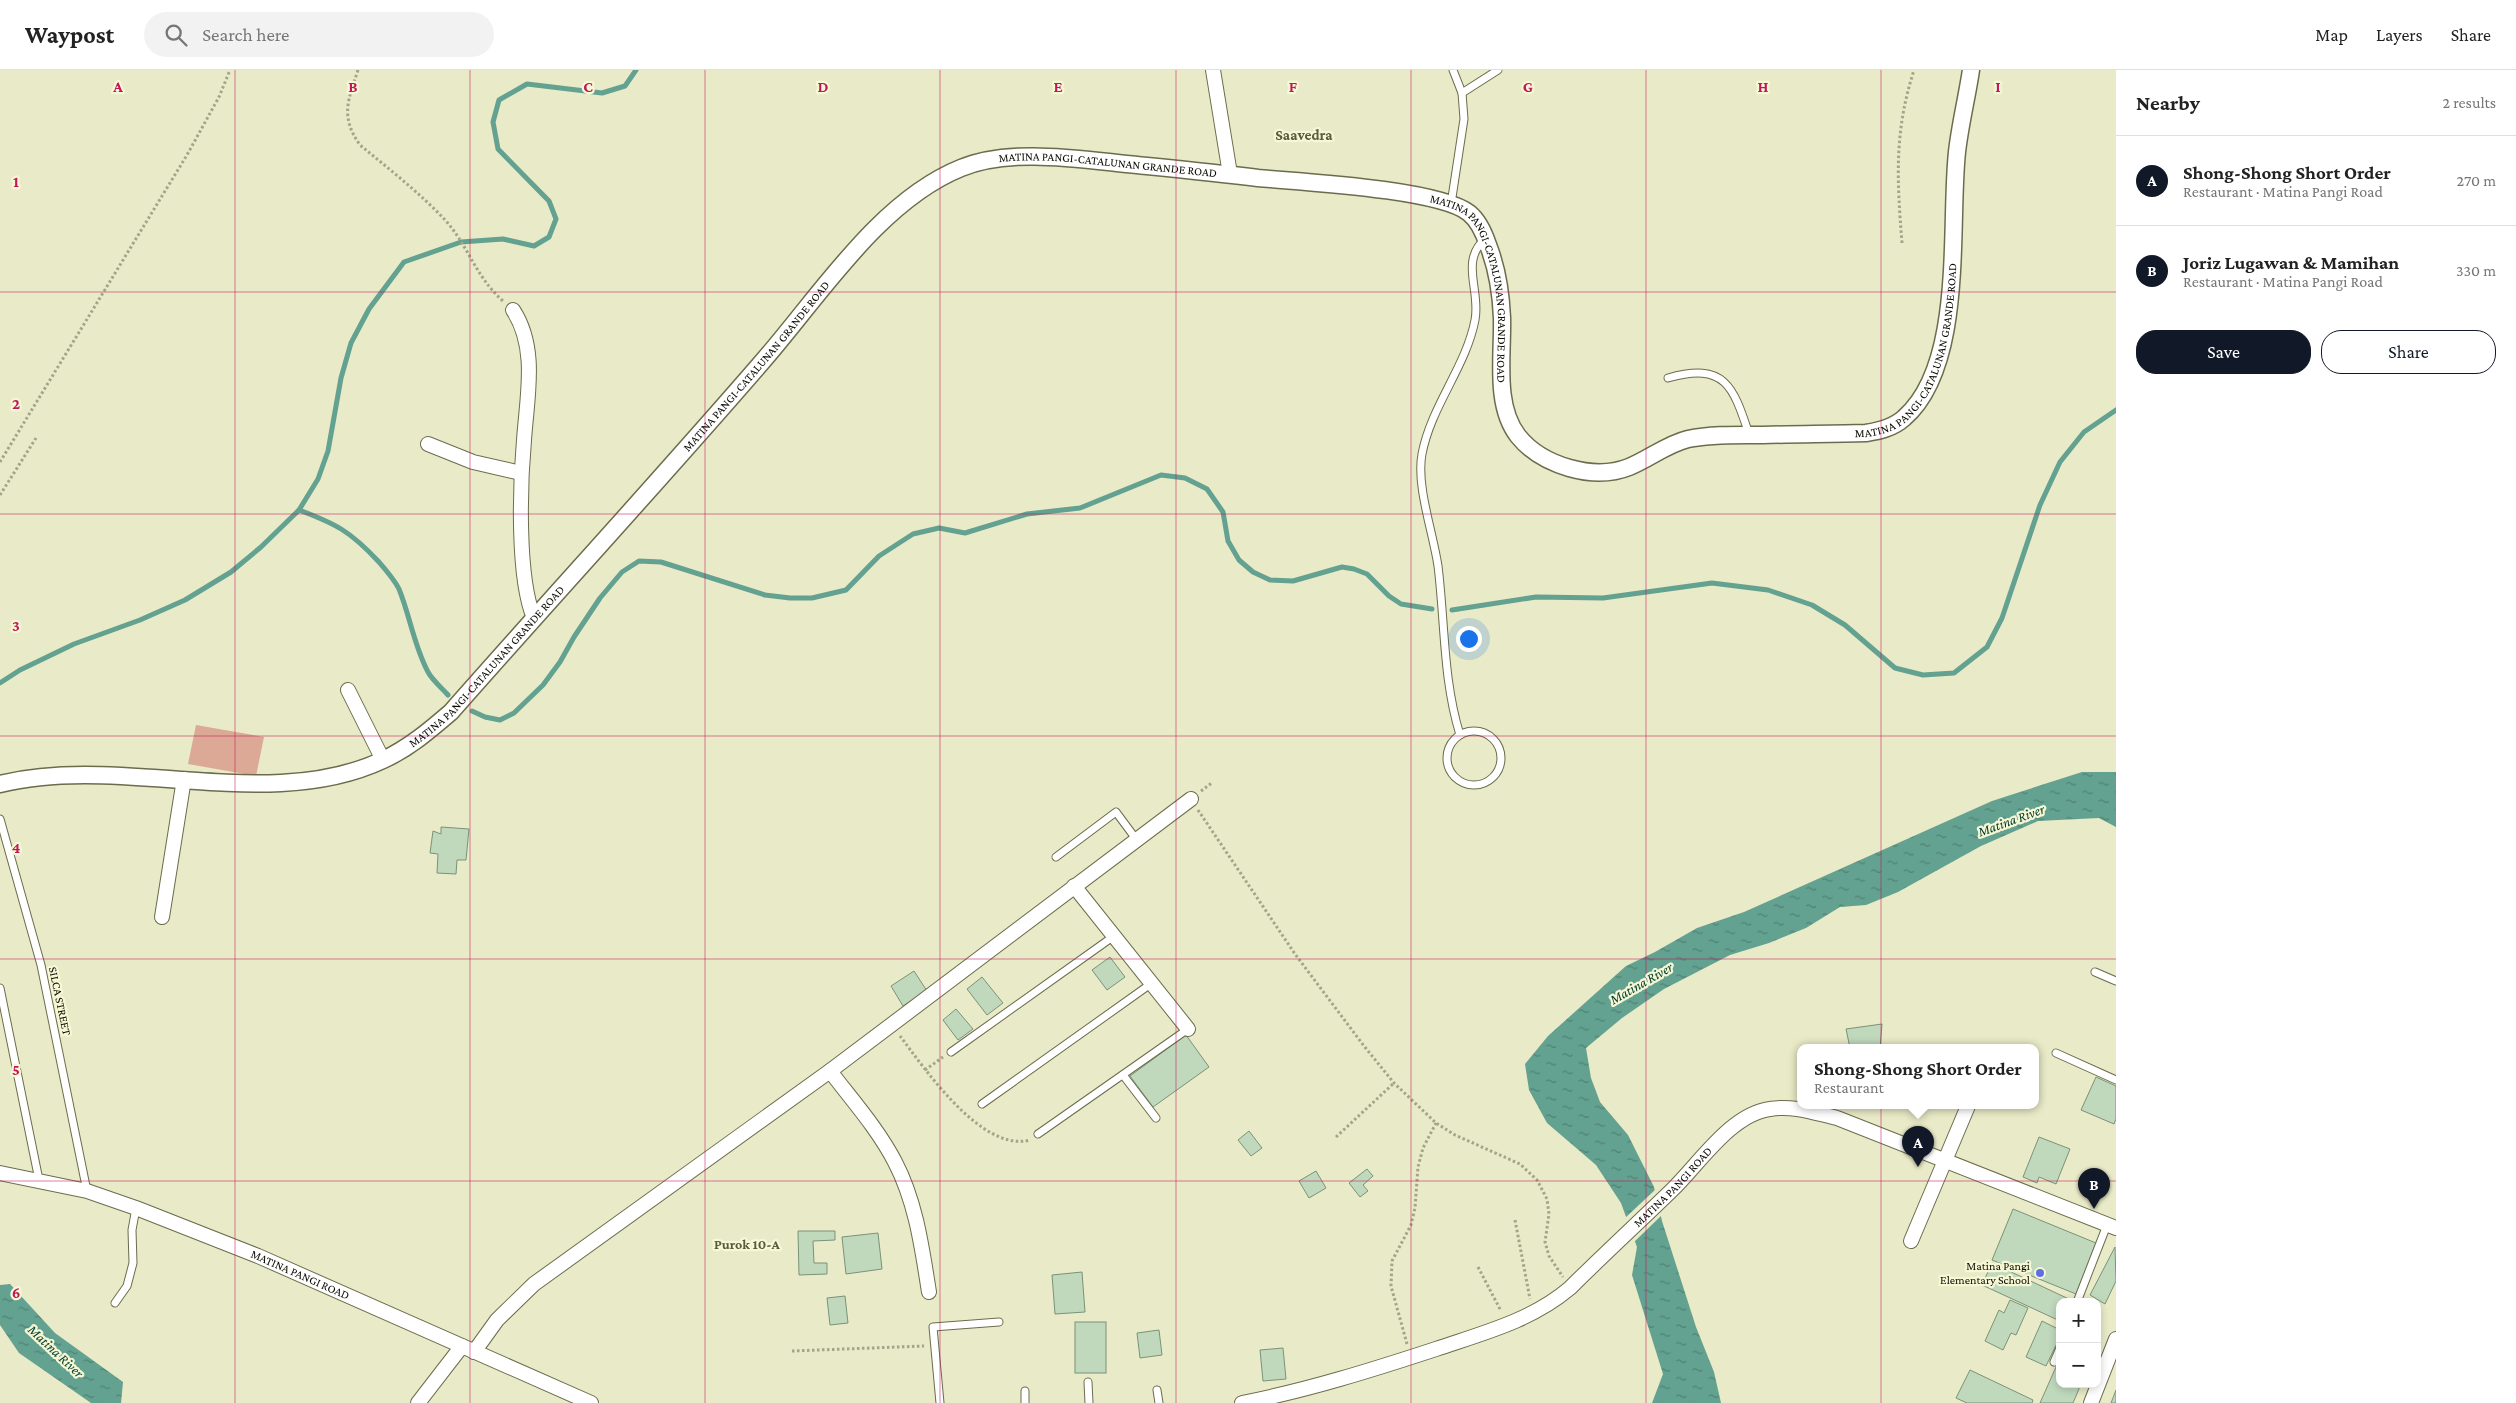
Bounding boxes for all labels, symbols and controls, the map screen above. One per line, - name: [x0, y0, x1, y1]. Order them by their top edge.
- search box: [144, 12, 494, 57]
- text: Waypost: [25, 21, 114, 48]
- icon: search: [162, 21, 190, 49]
- text: Search here: [202, 24, 289, 45]
- text: Map: [2315, 25, 2348, 45]
- text: Layers: [2376, 25, 2423, 45]
- text: Share: [2451, 25, 2491, 45]
- text: A: [112, 78, 123, 95]
- text: B: [348, 78, 358, 95]
- text: C: [583, 78, 593, 95]
- text: D: [817, 78, 829, 95]
- text: E: [1053, 78, 1063, 95]
- text: F: [1289, 78, 1298, 95]
- text: G: [1523, 78, 1533, 95]
- text: H: [1758, 78, 1769, 95]
- text: I: [1995, 78, 2001, 95]
- text: Nearby: [2136, 91, 2200, 115]
- text: 2 results: [2443, 94, 2496, 111]
- district label: Saavedra: [1275, 127, 1333, 143]
- street label: MATINA PANGI-CATALUNAN GRANDE ROAD: [998, 149, 1218, 180]
- text: Shong-Shong Short Order: [2183, 162, 2391, 183]
- text: A: [2147, 172, 2157, 189]
- text: 270 m: [2457, 172, 2496, 189]
- text: 1: [13, 173, 19, 190]
- text: Restaurant · Matina Pangi Road: [2183, 183, 2383, 200]
- street label: MATINA PANGI-CATALUNAN GRANDE ROAD: [1429, 191, 1509, 383]
- text: Joriz Lugawan & Mamihan: [2183, 252, 2399, 273]
- text: B: [2147, 262, 2157, 279]
- text: 330 m: [2456, 262, 2496, 279]
- street label: MATINA PANGI-CATALUNAN GRANDE ROAD: [1854, 263, 1959, 440]
- text: Restaurant · Matina Pangi Road: [2183, 273, 2383, 290]
- street label: MATINA PANGI-CATALUNAN GRANDE ROAD: [680, 278, 832, 454]
- button: Save: [2136, 330, 2311, 374]
- button: Share: [2321, 330, 2496, 374]
- text: 2: [12, 395, 20, 412]
- street label: MATINA PANGI-CATALUNAN GRANDE ROAD: [406, 583, 567, 750]
- text: 3: [12, 617, 20, 634]
- your location: [1456, 626, 1482, 652]
- water label: Matina River: [1975, 800, 2048, 840]
- text: 4: [12, 839, 21, 856]
- water label: Matina River: [1606, 958, 1676, 1008]
- street label: SILCA STREET: [46, 966, 74, 1037]
- popup: [1797, 1044, 2039, 1109]
- text: Shong-Shong Short Order: [1814, 1058, 2022, 1079]
- text: 5: [12, 1061, 20, 1078]
- text: Restaurant: [1814, 1079, 1884, 1096]
- pin: A: [1902, 1126, 1934, 1167]
- street label: MATINA PANGI ROAD: [1631, 1144, 1715, 1230]
- pin: B: [2078, 1168, 2110, 1209]
- district label: Purok 10-A: [714, 1236, 781, 1252]
- street label: MATINA PANGI ROAD: [249, 1247, 352, 1303]
- place label: Matina Pangi Elementary School: [1940, 1259, 2030, 1287]
- marker: Matina Pangi Elementary School: [2034, 1267, 2046, 1279]
- text: 6: [12, 1284, 20, 1301]
- map controls: [2056, 1298, 2101, 1388]
- button: +: [2056, 1298, 2101, 1343]
- water label: Matina River: [24, 1321, 88, 1381]
- button: −: [2056, 1343, 2101, 1388]

